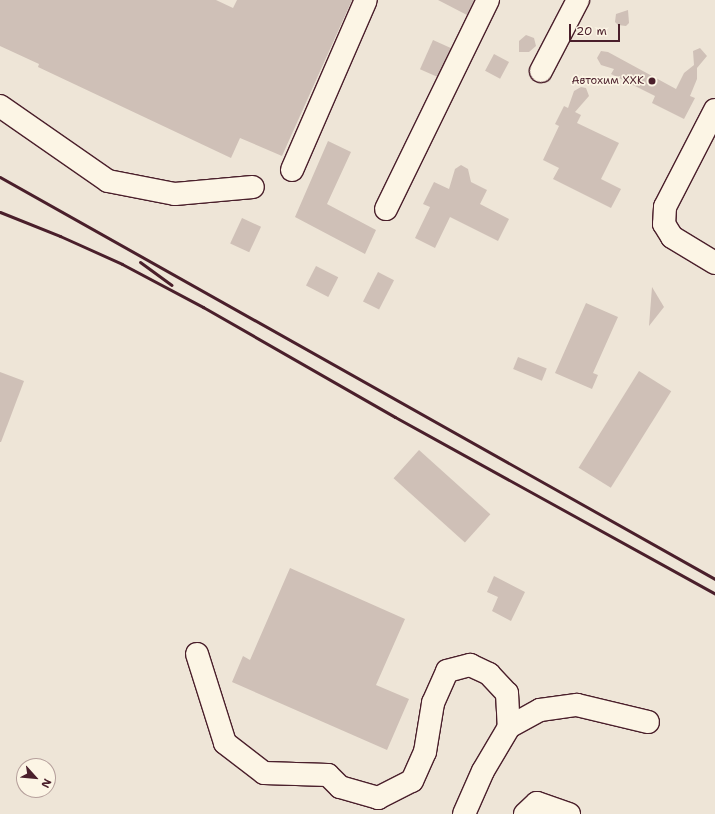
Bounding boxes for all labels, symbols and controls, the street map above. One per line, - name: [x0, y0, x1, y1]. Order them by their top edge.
- scale bar: [571, 16, 622, 42]
- text: 20 m: [576, 23, 607, 39]
- place label: Автохим ХХК: [572, 74, 644, 88]
- marker: Автохим ХХК: [647, 76, 657, 86]
- north arrow: [16, 758, 56, 798]
- text: N: [38, 776, 55, 791]

